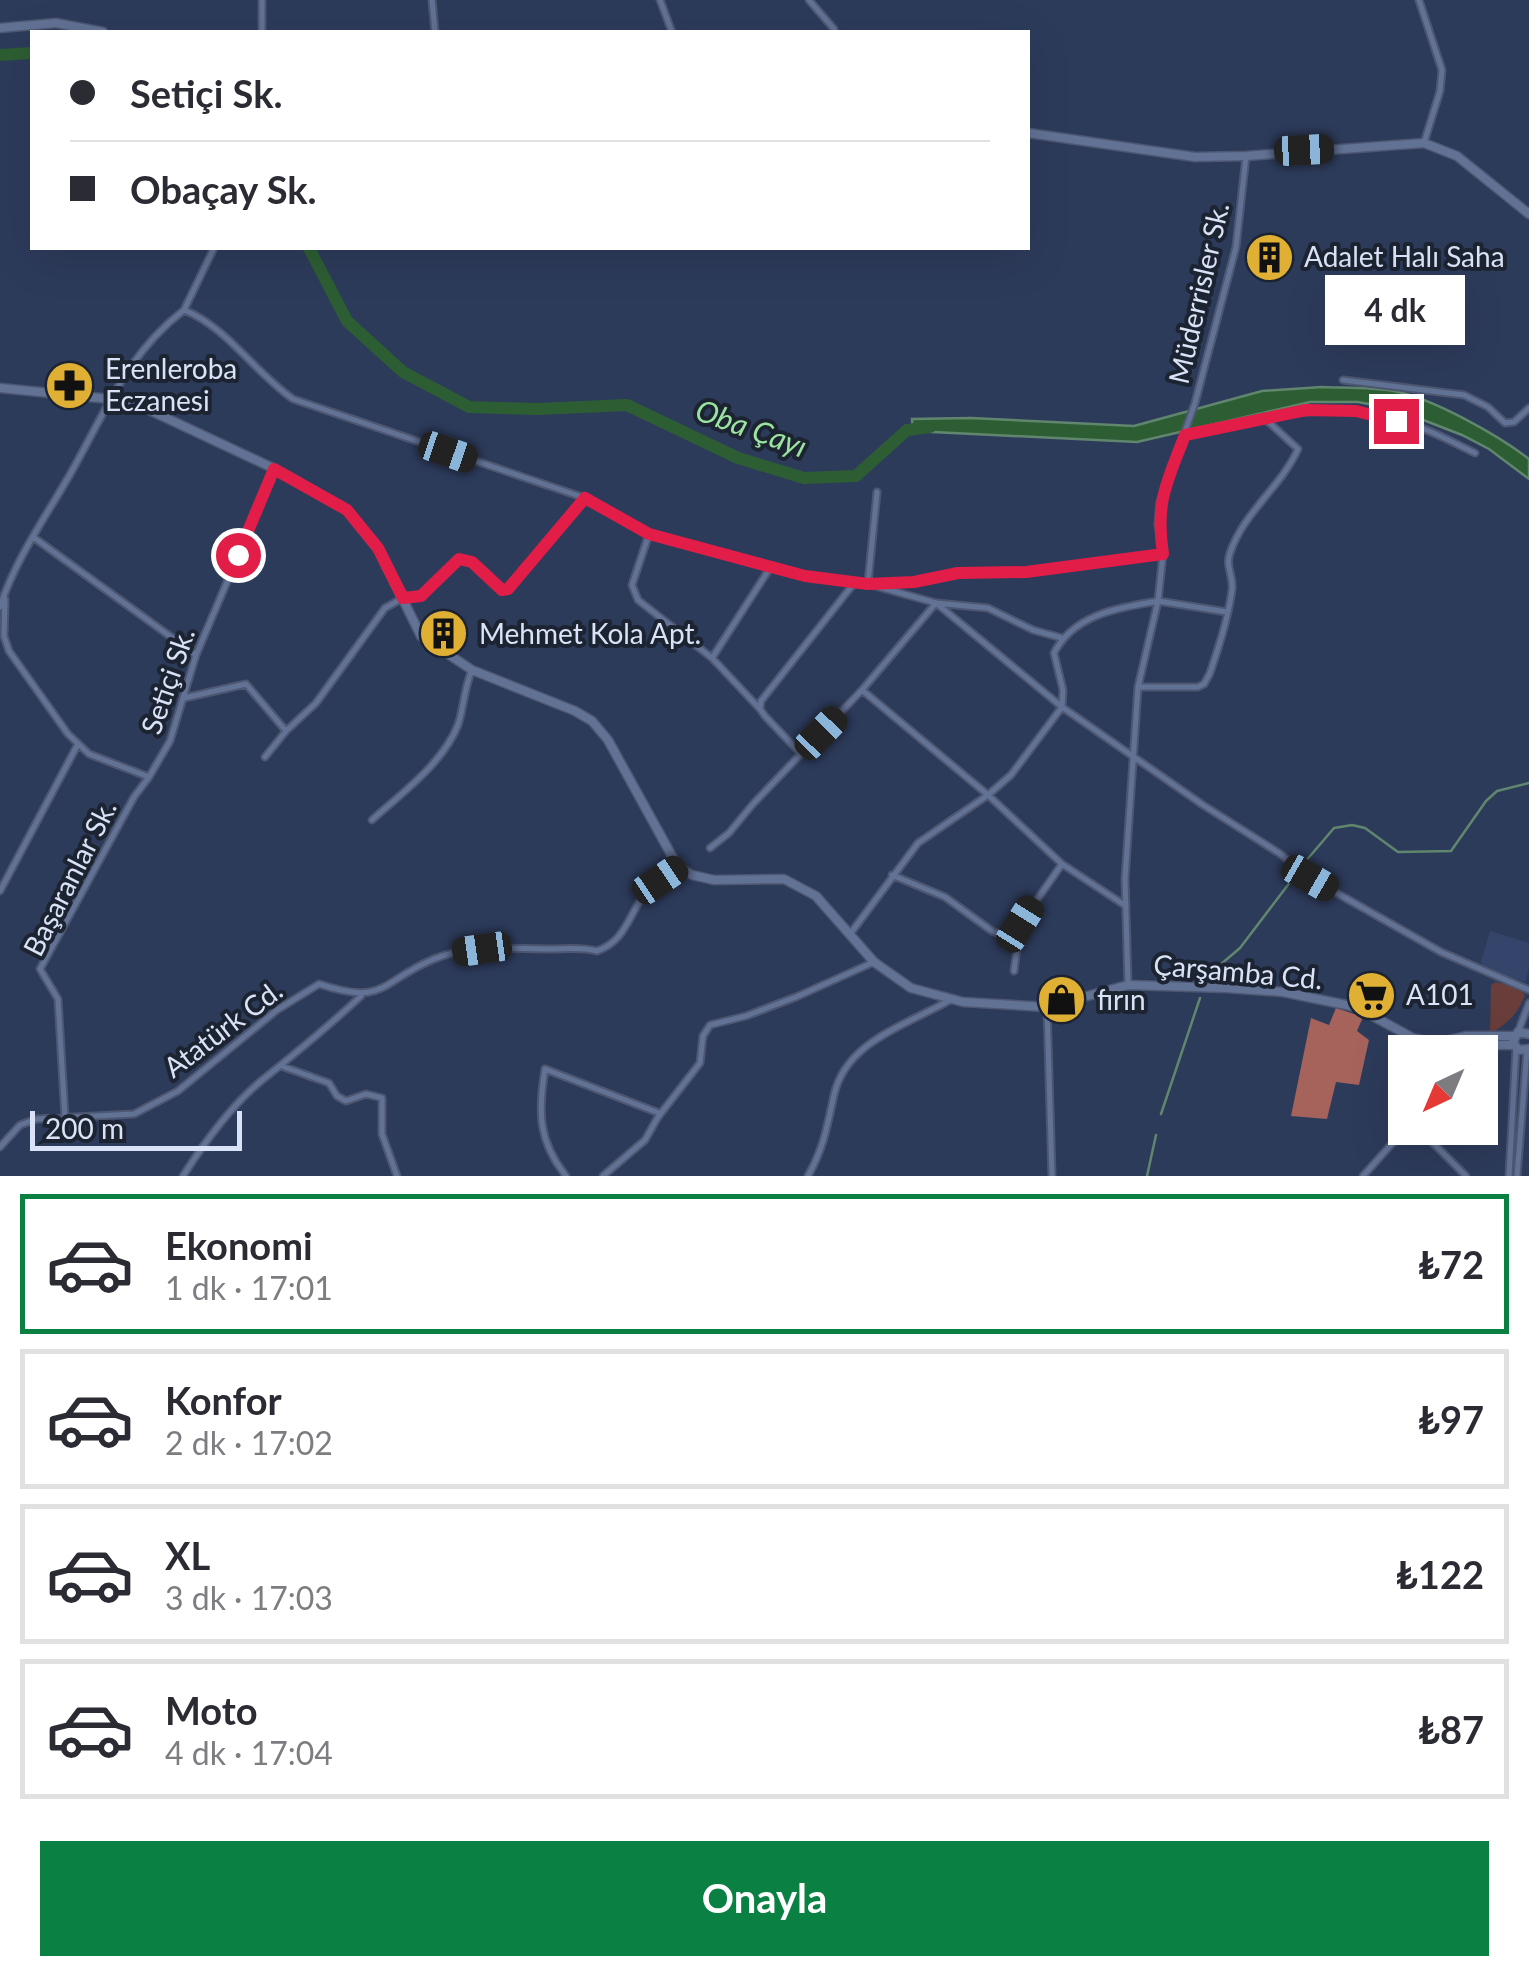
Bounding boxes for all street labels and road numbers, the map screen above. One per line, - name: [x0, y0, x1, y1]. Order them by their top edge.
- street label: Müderrisler Sk.: [1161, 199, 1235, 387]
- street label: Setiçi Sk.: [133, 623, 201, 738]
- street label: Başaranlar Sk.: [15, 794, 123, 961]
- street label: Çarşamba Cd.: [1152, 947, 1324, 995]
- street label: Atatürk Cd.: [156, 973, 288, 1084]

